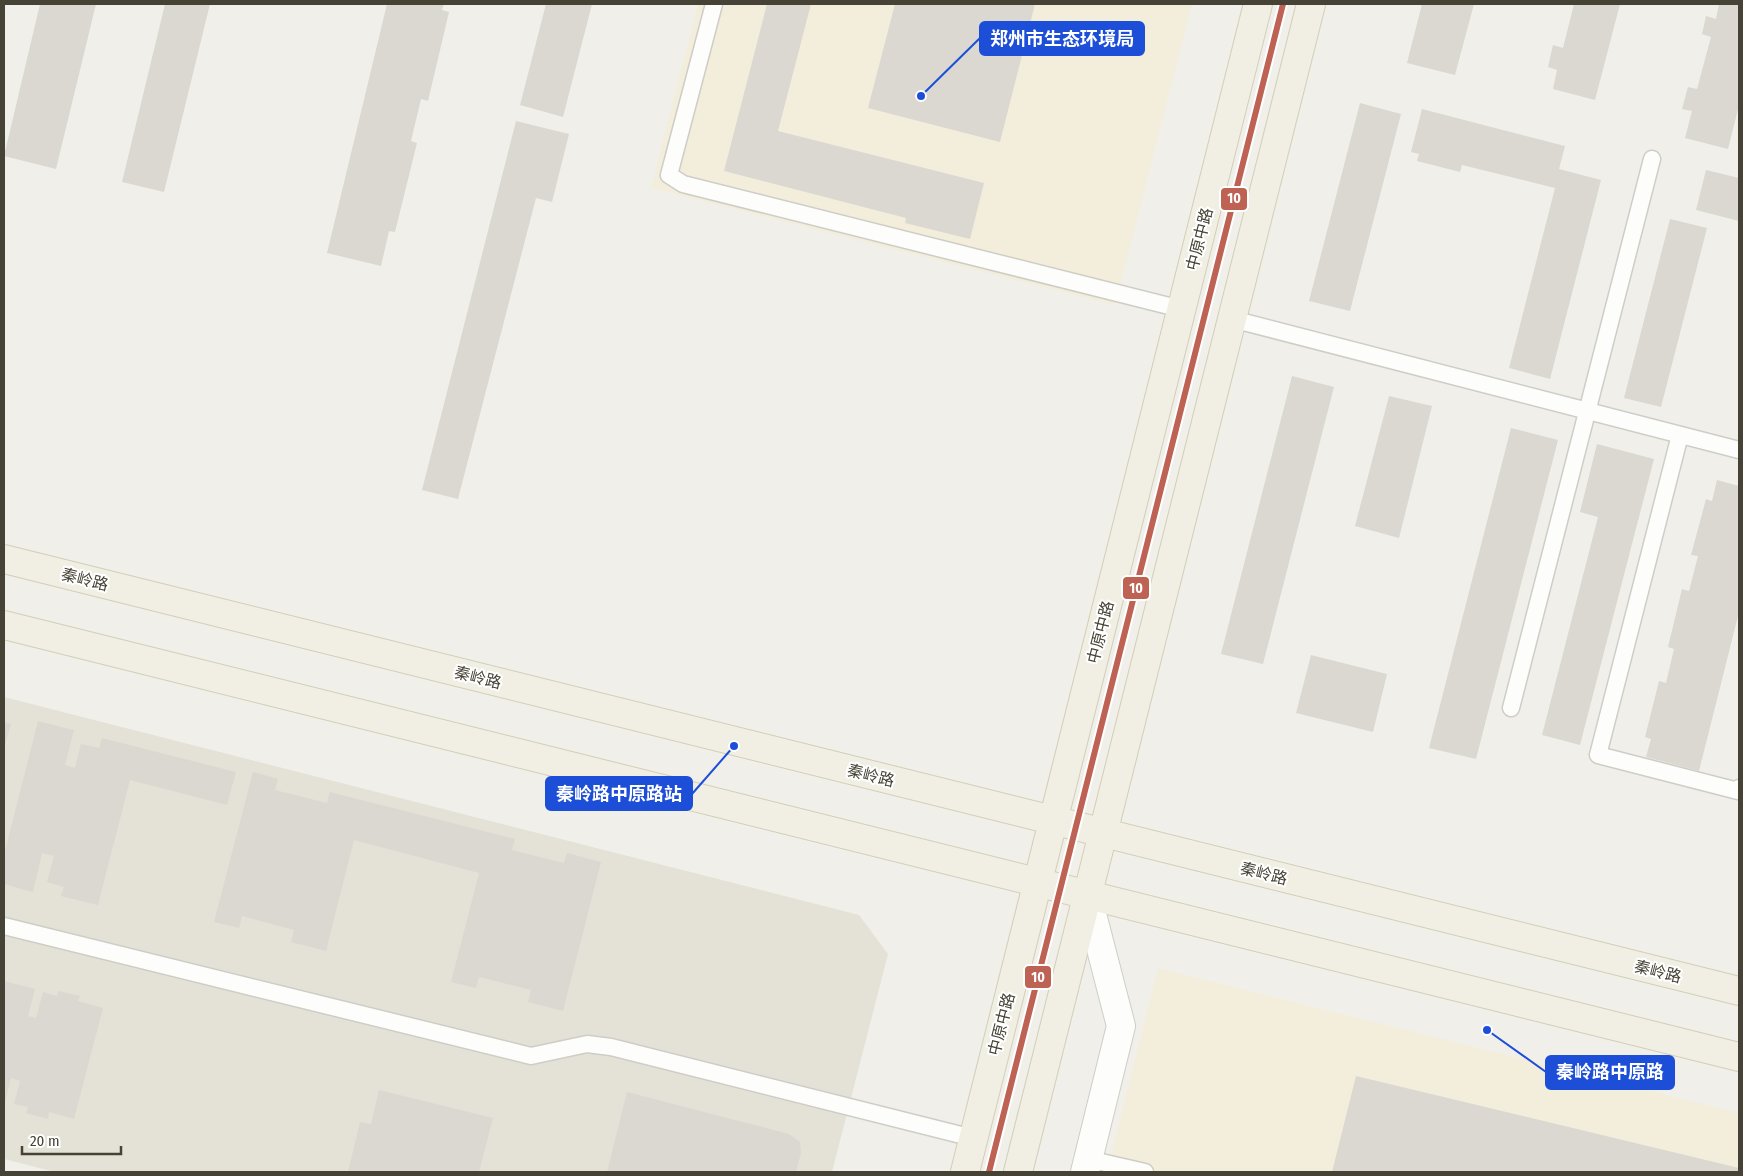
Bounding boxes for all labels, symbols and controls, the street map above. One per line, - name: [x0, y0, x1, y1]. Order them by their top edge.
- callout: 郑州市生态环境局: [980, 22, 1144, 55]
- text: 郑州市生态环境局: [990, 28, 1134, 50]
- line badge: 10: [1220, 187, 1248, 211]
- text: 10: [1227, 190, 1241, 207]
- street label: 中原中路: [1183, 206, 1216, 272]
- street label: 秦岭路: [59, 564, 110, 595]
- line badge: 10: [1122, 576, 1150, 600]
- text: 10: [1129, 580, 1143, 597]
- street label: 中原中路: [1084, 599, 1117, 665]
- street label: 秦岭路: [452, 662, 503, 693]
- street label: 秦岭路: [845, 760, 896, 791]
- callout: 秦岭路中原路站: [546, 777, 692, 810]
- text: 秦岭路中原路站: [556, 783, 682, 805]
- street label: 秦岭路: [1238, 858, 1289, 889]
- street label: 秦岭路: [1632, 956, 1683, 987]
- line badge: 10: [1024, 965, 1052, 989]
- text: 10: [1031, 969, 1045, 986]
- street label: 中原中路: [985, 991, 1018, 1057]
- callout: 秦岭路中原路: [1546, 1056, 1674, 1089]
- text: 秦岭路中原路: [1556, 1061, 1664, 1083]
- scale bar: [22, 1124, 121, 1156]
- text: 20 m: [30, 1132, 60, 1150]

